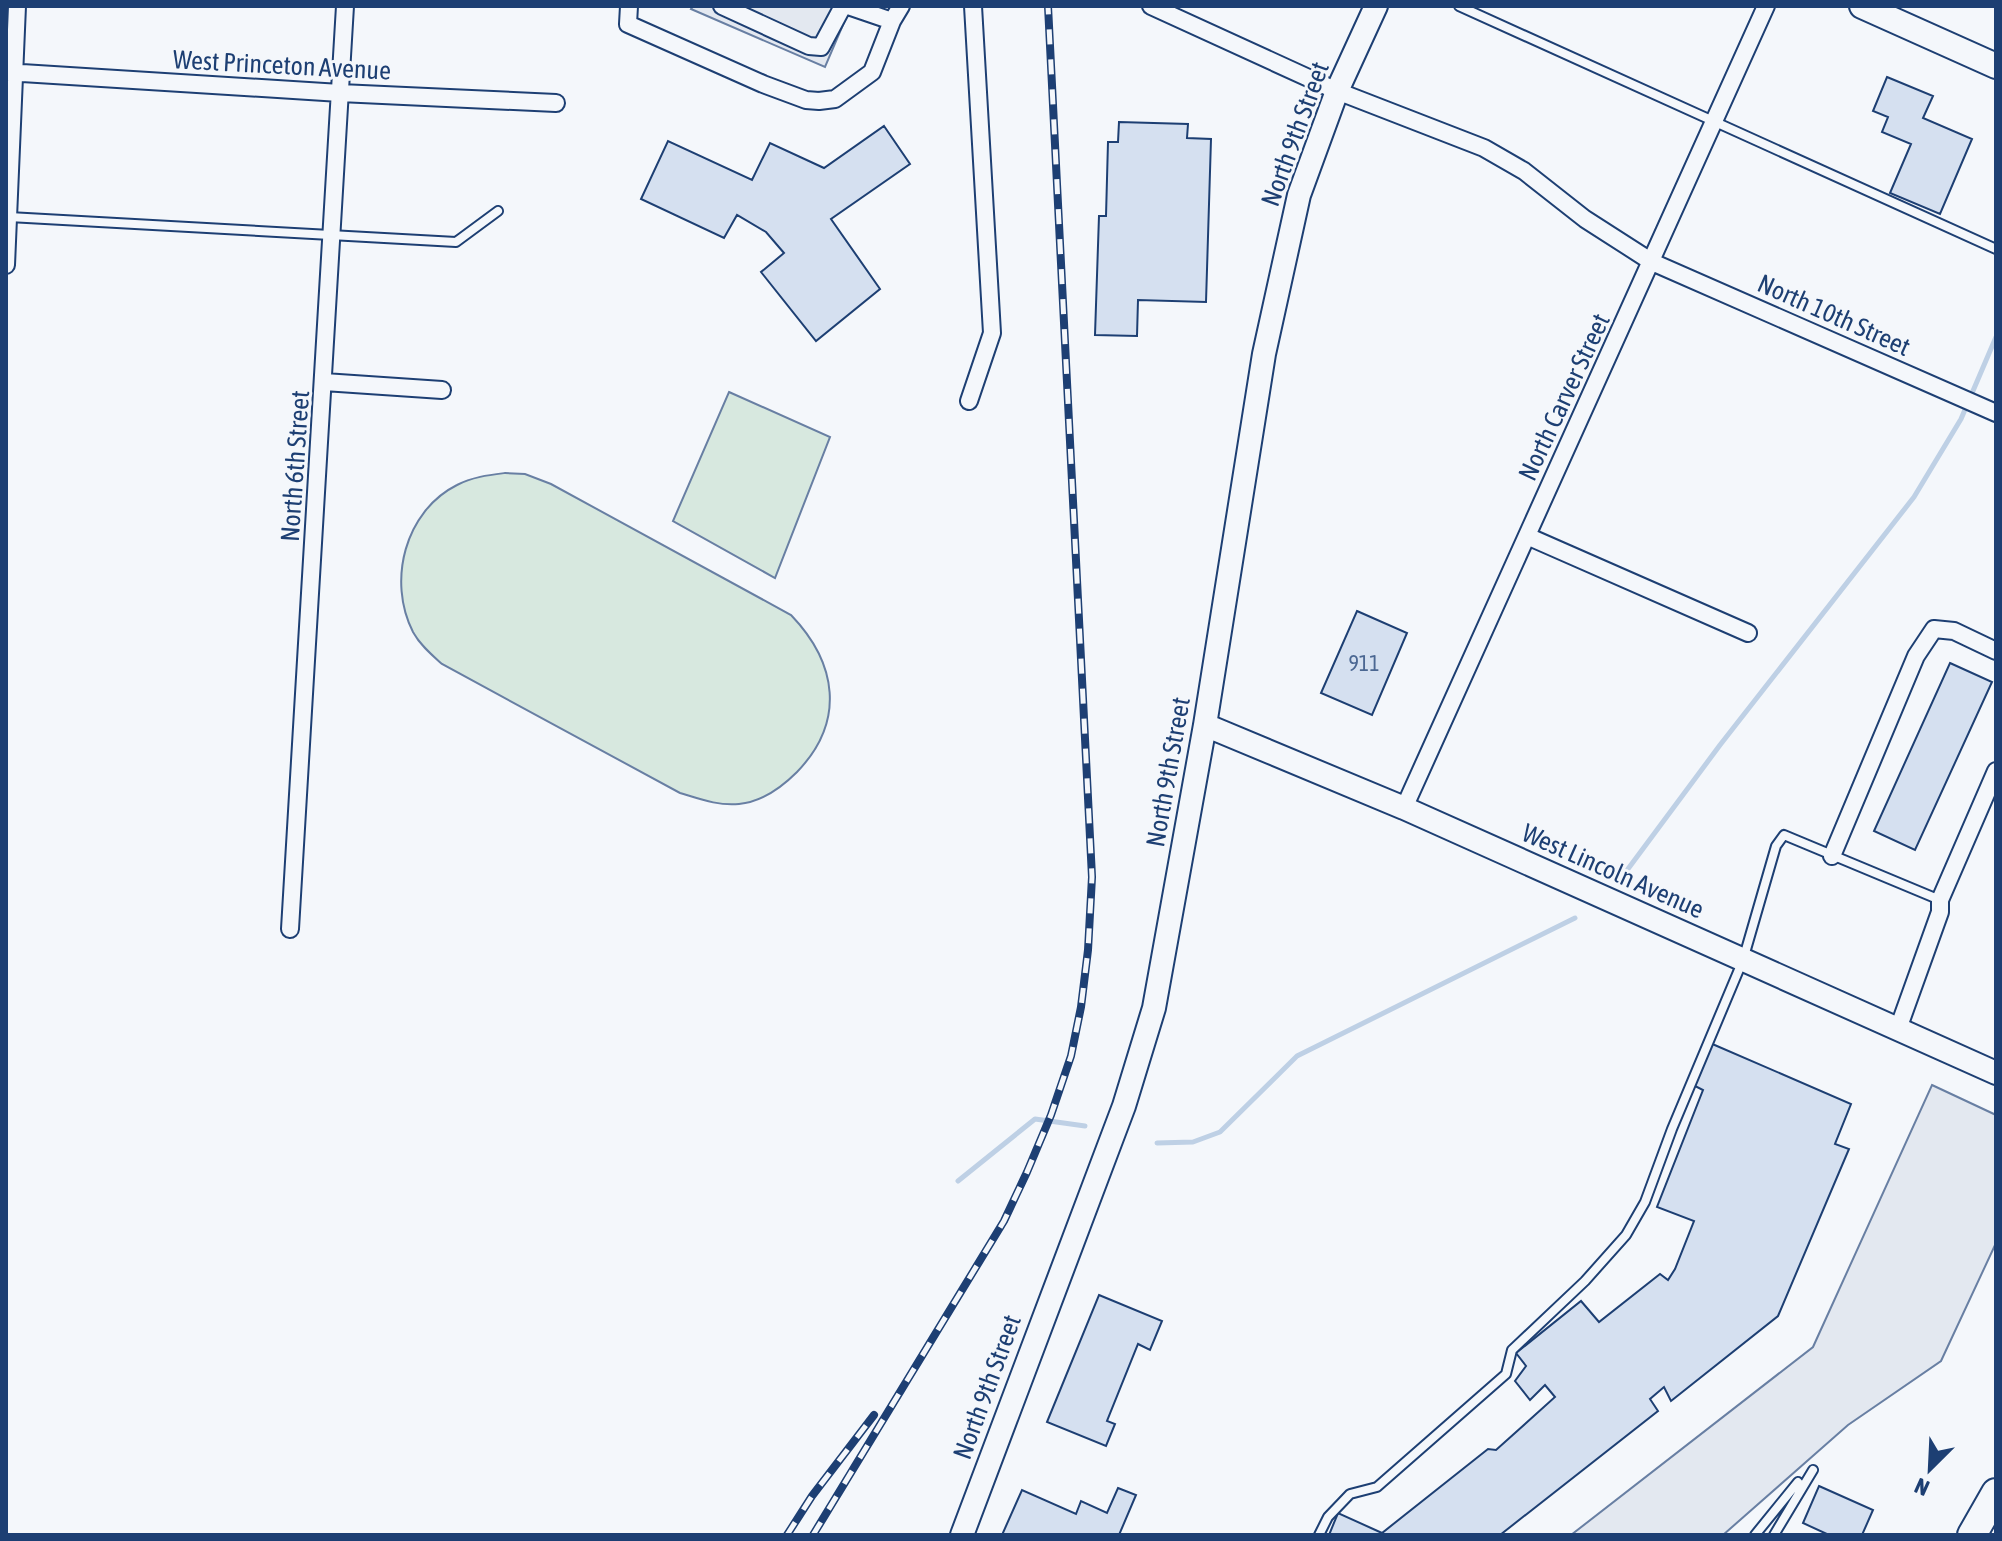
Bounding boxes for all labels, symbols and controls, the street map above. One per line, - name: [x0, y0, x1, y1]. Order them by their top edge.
- street label: West Princeton Avenue: [172, 44, 392, 86]
- street label: North 9th Street: [1255, 58, 1335, 210]
- street label: North 10th Street: [1753, 268, 1915, 362]
- street label: North Carver Street: [1512, 309, 1616, 485]
- street label: North 6th Street: [275, 389, 315, 543]
- house number: 911: [1348, 650, 1380, 676]
- street label: North 9th Street: [1140, 695, 1196, 849]
- street label: West Lincoln Avenue: [1518, 818, 1708, 924]
- street label: North 9th Street: [947, 1311, 1027, 1463]
- north arrow: [1890, 1429, 1970, 1509]
- text: N: [1911, 1473, 1933, 1502]

